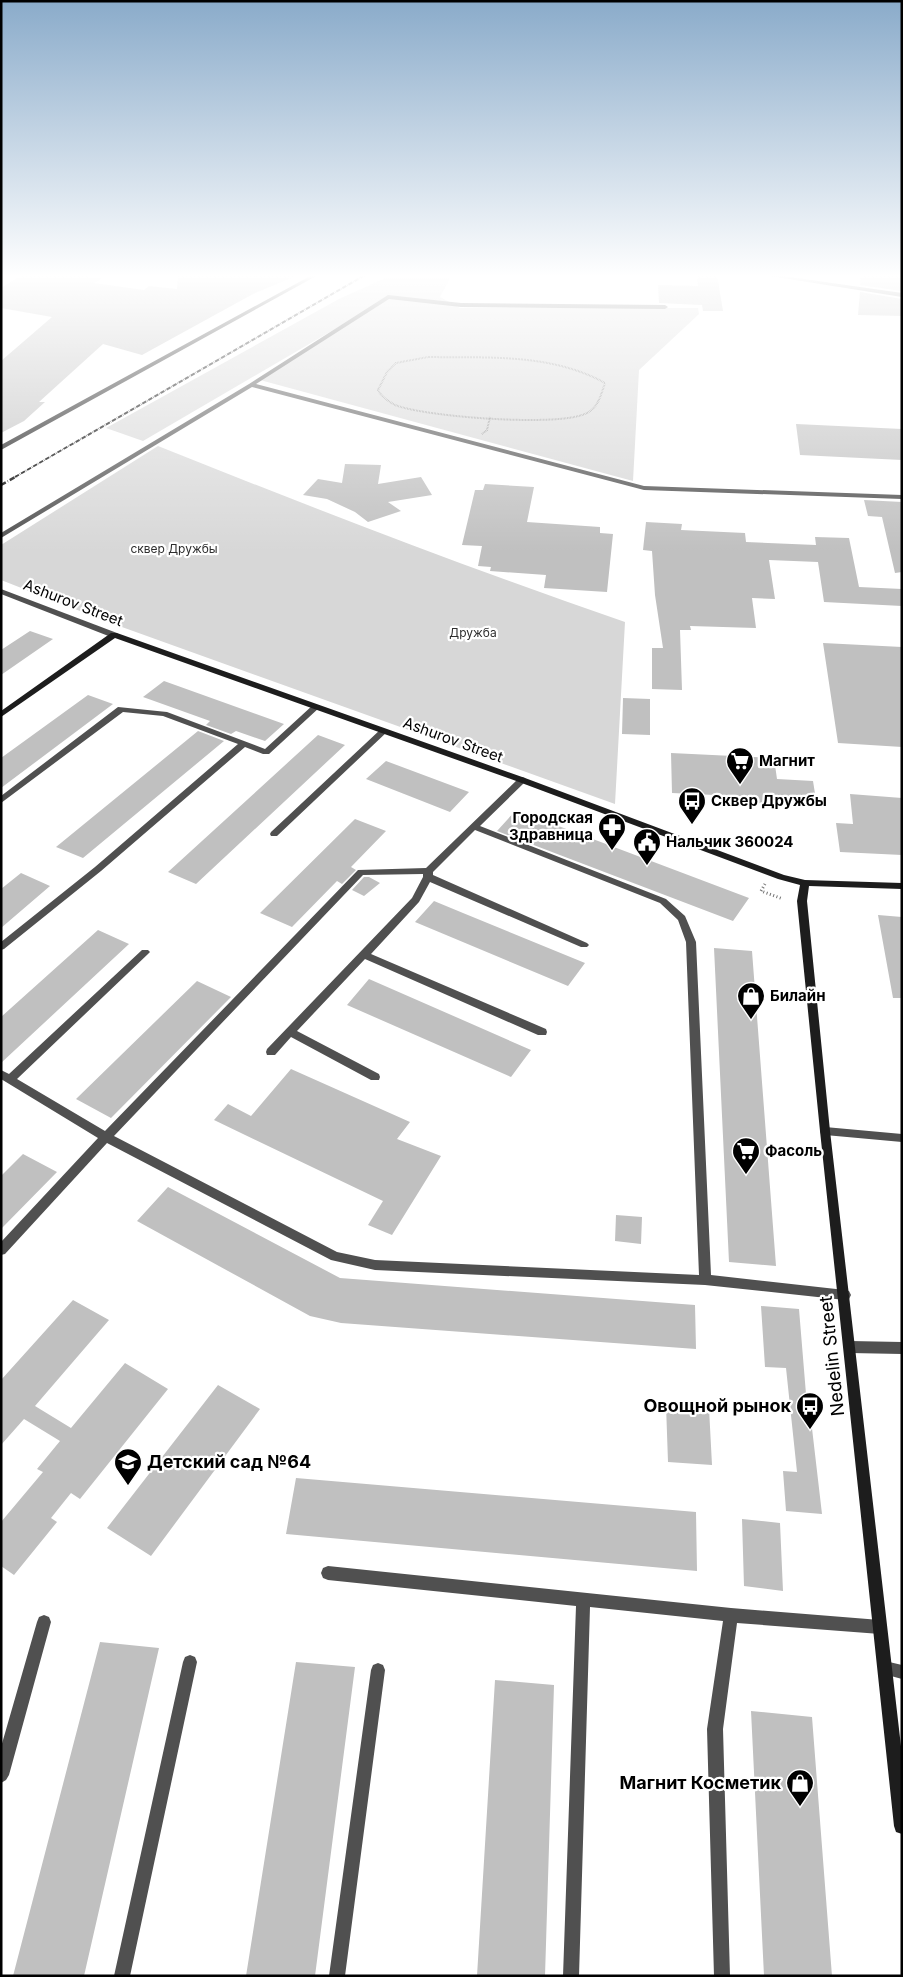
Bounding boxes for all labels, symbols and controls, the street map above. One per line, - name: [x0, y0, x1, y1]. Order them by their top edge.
- park label: сквер Дружбы: [130, 541, 218, 556]
- street label: Ashurov Street: [21, 575, 126, 630]
- park label: Дружба: [449, 625, 497, 640]
- street label: Ashurov Street: [401, 713, 506, 766]
- supermarket icon: Магнит: [725, 746, 755, 785]
- place label: Магнит: [759, 751, 815, 770]
- bus stop icon: Сквер Дружбы: [677, 786, 707, 825]
- place label: Сквер Дружбы: [711, 791, 827, 810]
- place label: Городская Здравница: [509, 808, 593, 844]
- pharmacy icon: Городская Здравница: [597, 812, 627, 851]
- public building icon: Нальчик 360024: [632, 827, 662, 866]
- place label: Нальчик 360024: [666, 832, 794, 851]
- shop icon: Билайн: [736, 981, 766, 1020]
- place label: Билайн: [770, 986, 826, 1005]
- supermarket icon: Фасоль: [731, 1136, 761, 1175]
- place label: Фасоль: [765, 1141, 822, 1160]
- street label: Nedelin Street: [815, 1295, 848, 1417]
- bus stop icon: Овощной рынок: [795, 1391, 825, 1430]
- place label: Овощной рынок: [643, 1395, 791, 1416]
- school or university icon: Детский сад №64: [113, 1447, 143, 1486]
- place label: Детский сад №64: [147, 1451, 311, 1472]
- shop icon: Магнит Косметик: [785, 1768, 815, 1807]
- place label: Магнит Косметик: [619, 1772, 782, 1793]

